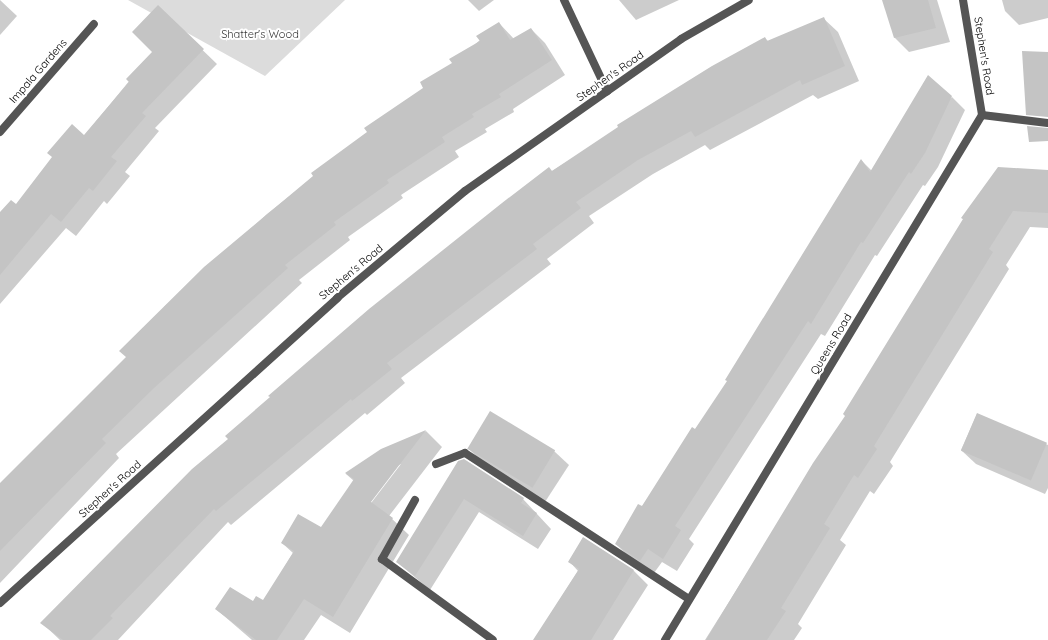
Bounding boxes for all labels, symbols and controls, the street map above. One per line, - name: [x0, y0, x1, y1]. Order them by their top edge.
- street label: Stephen's Road: [971, 16, 997, 96]
- park label: Shatter's Wood: [221, 27, 299, 41]
- street label: Impala Gardens: [6, 36, 70, 106]
- street label: Stephen's Road: [574, 48, 646, 104]
- street label: Stephen's Road: [316, 242, 386, 302]
- street label: Queens Road: [808, 311, 854, 377]
- street label: Stephen's Road: [76, 458, 144, 520]

